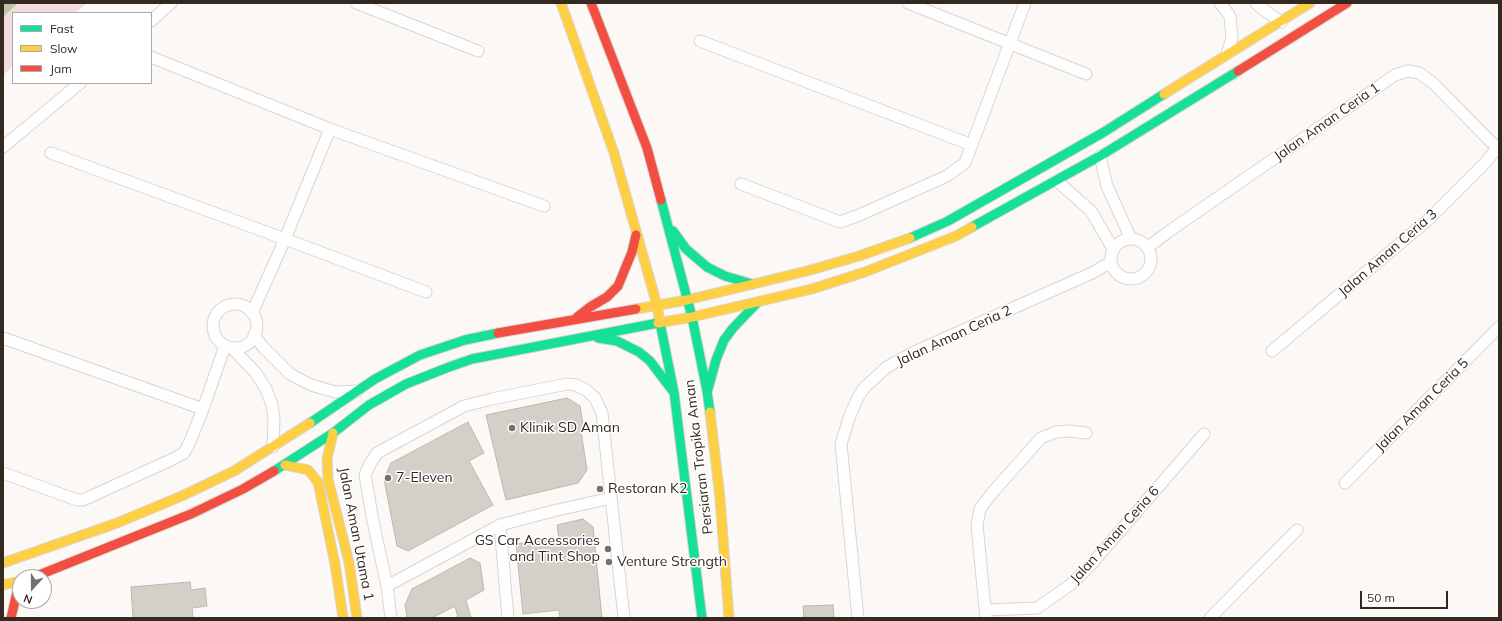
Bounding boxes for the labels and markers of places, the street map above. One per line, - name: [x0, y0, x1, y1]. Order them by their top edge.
- place label: Klinik SD Aman: [520, 420, 620, 436]
- marker: Klinik SD Aman: [507, 423, 517, 433]
- place label: 7-Eleven: [396, 470, 453, 486]
- marker: 7-Eleven: [383, 473, 393, 483]
- place label: Restoran K2: [608, 481, 687, 497]
- marker: Restoran K2: [595, 484, 605, 494]
- place label: GS Car Accessories and Tint Shop: [475, 533, 600, 566]
- marker: GS Car Accessories and Tint Shop: [603, 544, 613, 554]
- place label: Venture Strength: [617, 554, 727, 570]
- marker: Venture Strength: [604, 557, 614, 567]

